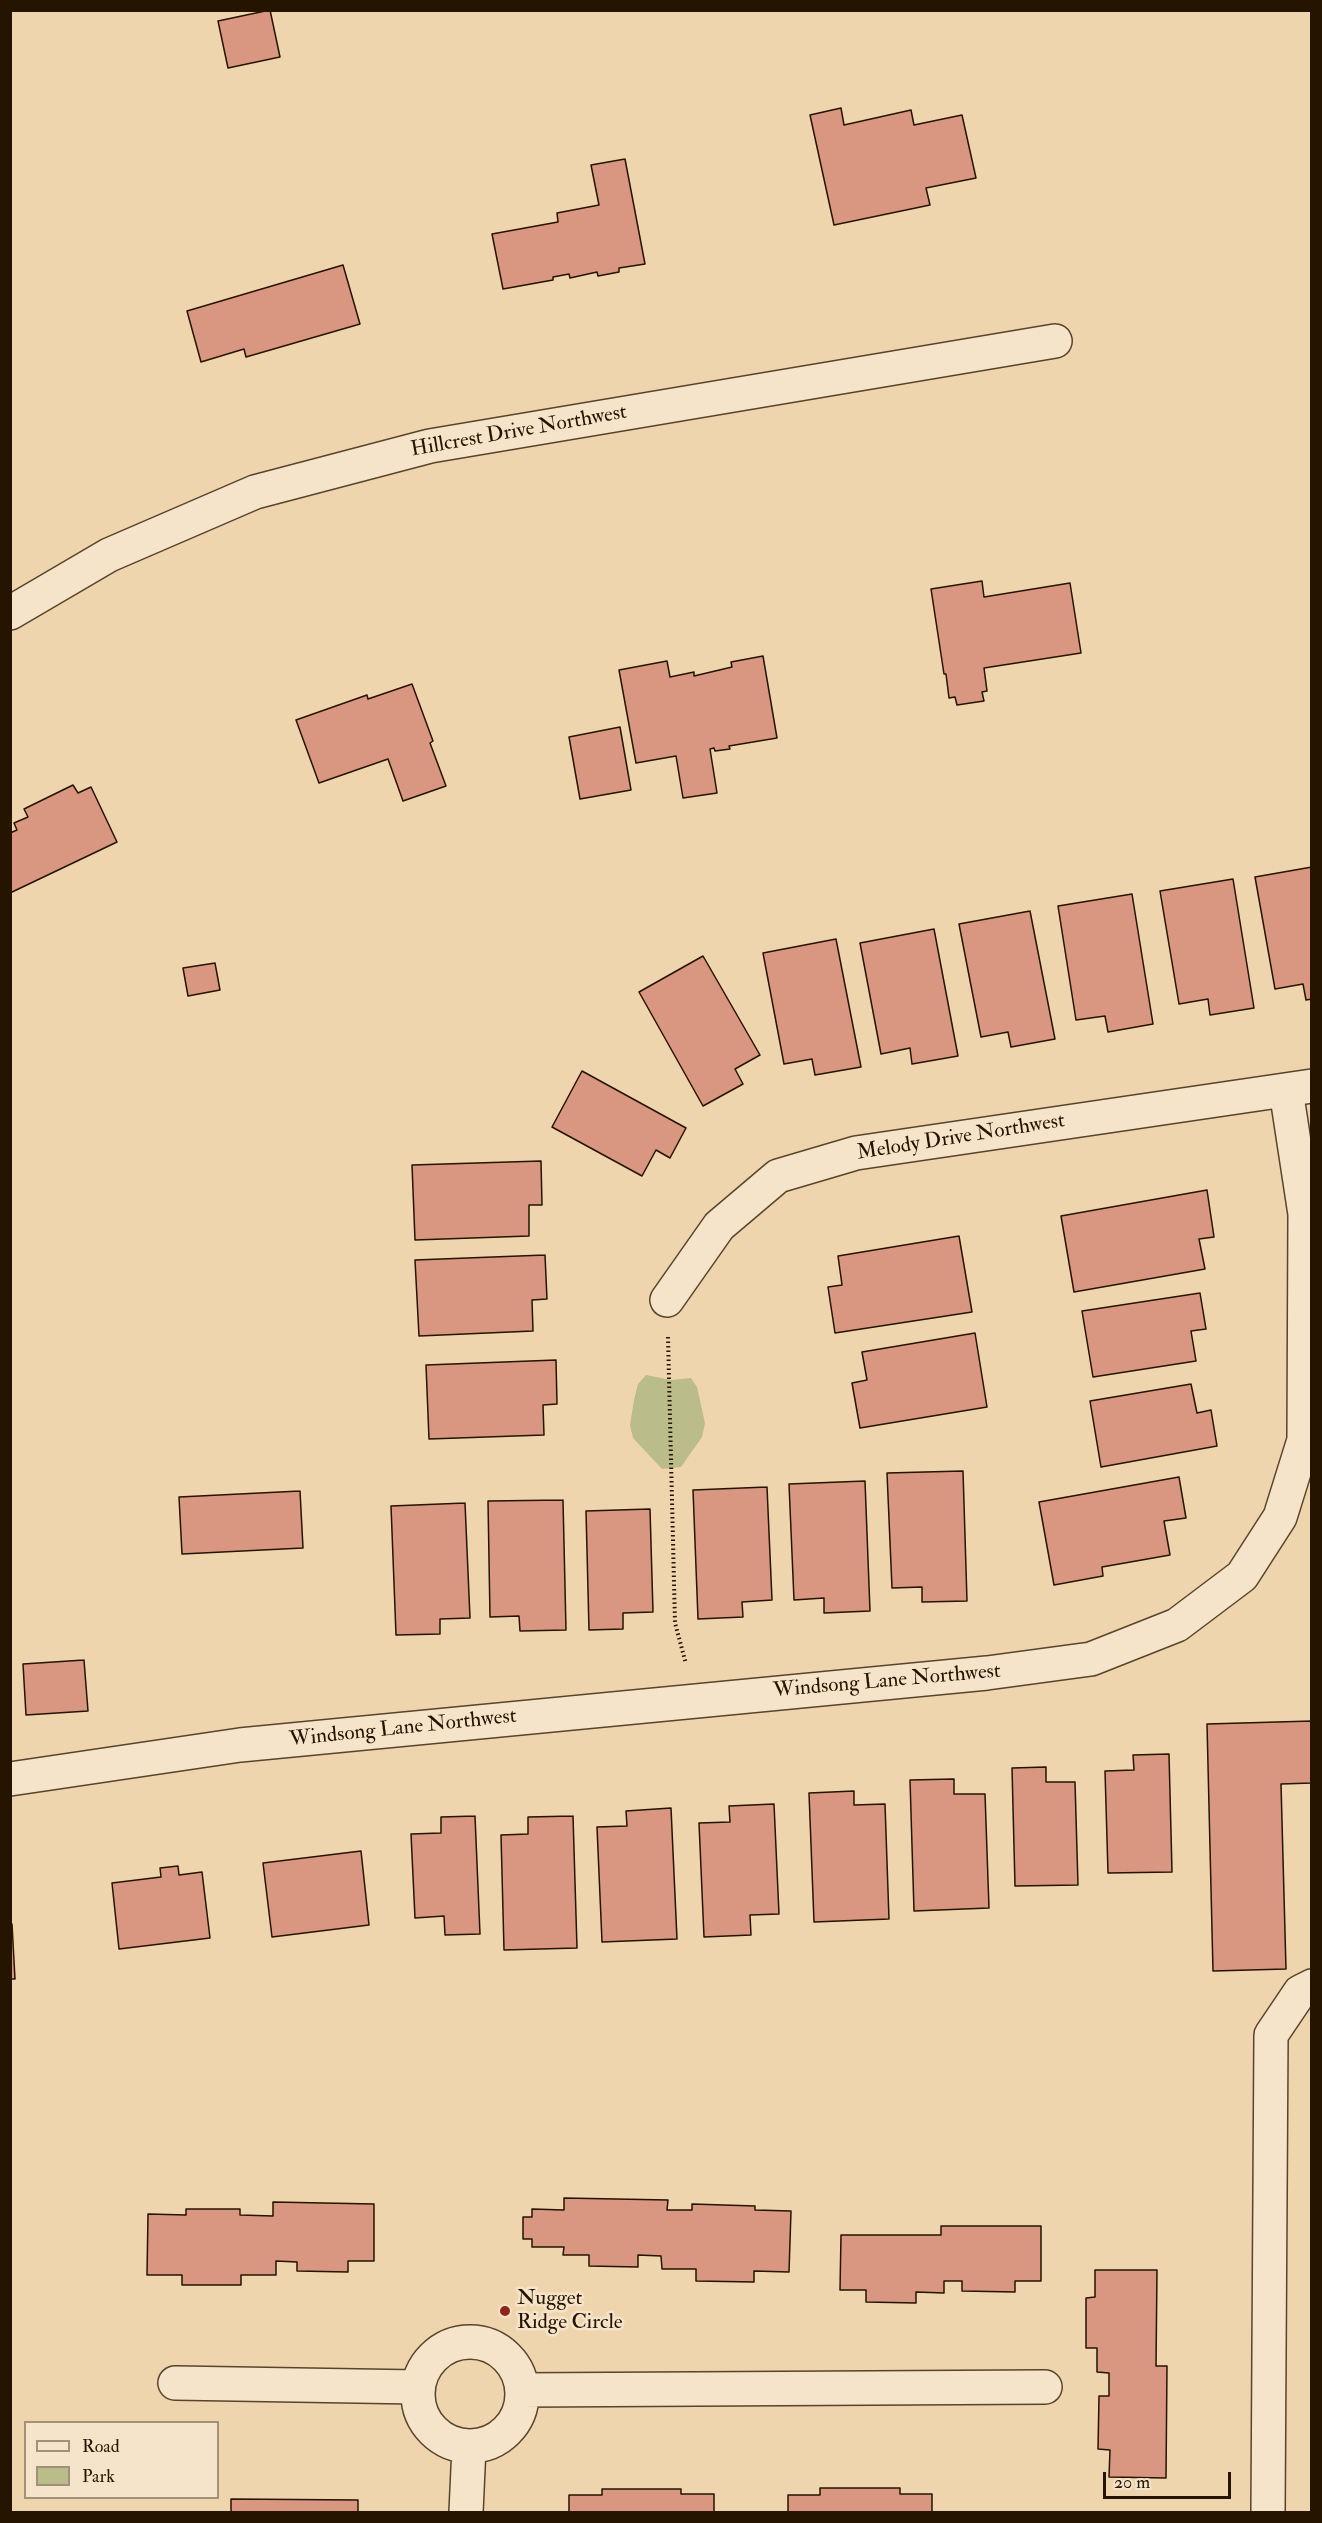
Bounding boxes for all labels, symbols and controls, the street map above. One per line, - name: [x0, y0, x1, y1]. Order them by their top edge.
- street label: Hillcrest Drive Northwest: [409, 401, 629, 463]
- street label: Melody Drive Northwest: [855, 1109, 1067, 1167]
- street label: Windsong Lane Northwest: [772, 1660, 1002, 1704]
- street label: Windsong Lane Northwest: [288, 1705, 518, 1753]
- place label: Nugget Ridge Circle: [517, 2286, 622, 2336]
- marker: Nugget Ridge Circle: [498, 2304, 512, 2318]
- legend: [24, 2421, 219, 2499]
- text: Road: [82, 2435, 120, 2458]
- scale bar: [1106, 2460, 1234, 2498]
- text: Park: [82, 2465, 115, 2488]
- text: 20 m: [1114, 2471, 1150, 2494]

